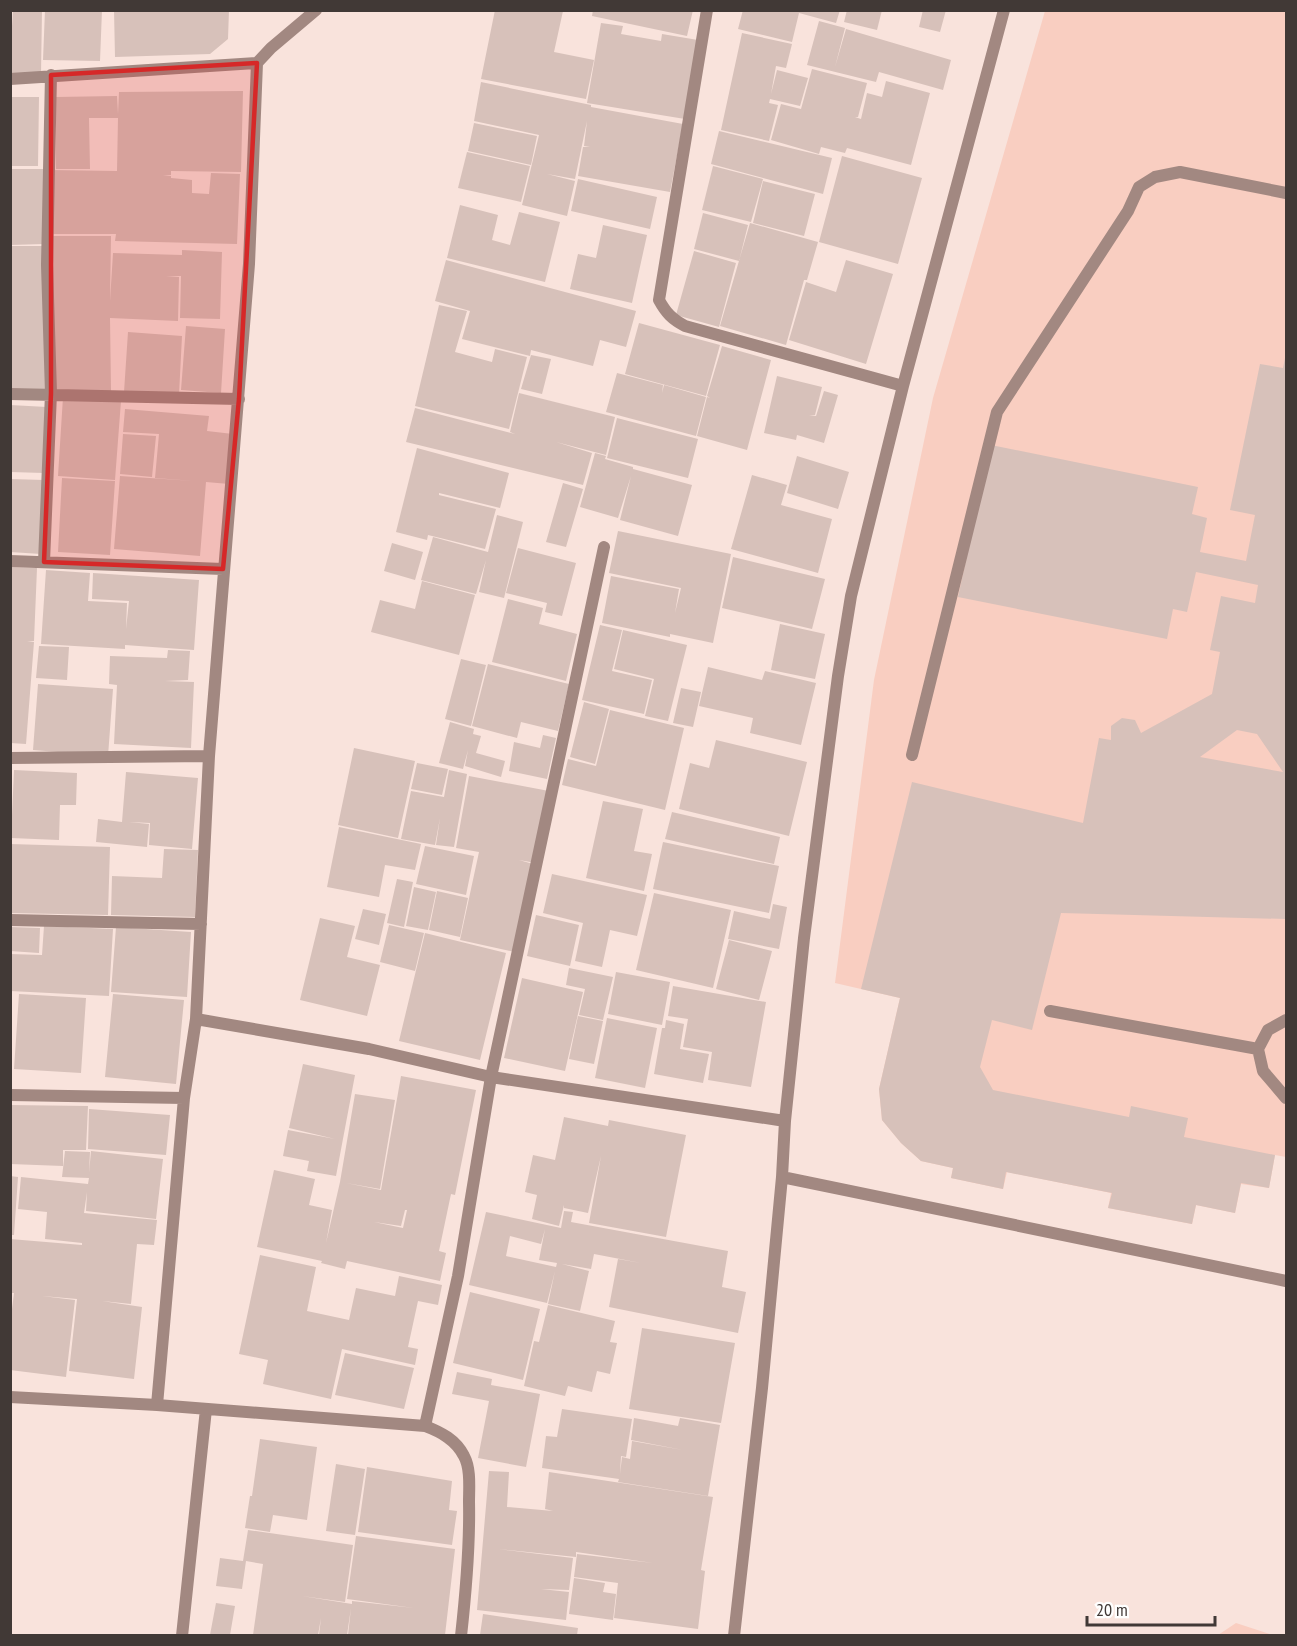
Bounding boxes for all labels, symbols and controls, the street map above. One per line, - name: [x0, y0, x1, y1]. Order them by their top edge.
- scale bar: [1087, 1589, 1214, 1627]
- text: 20 m: [1096, 1598, 1128, 1621]

